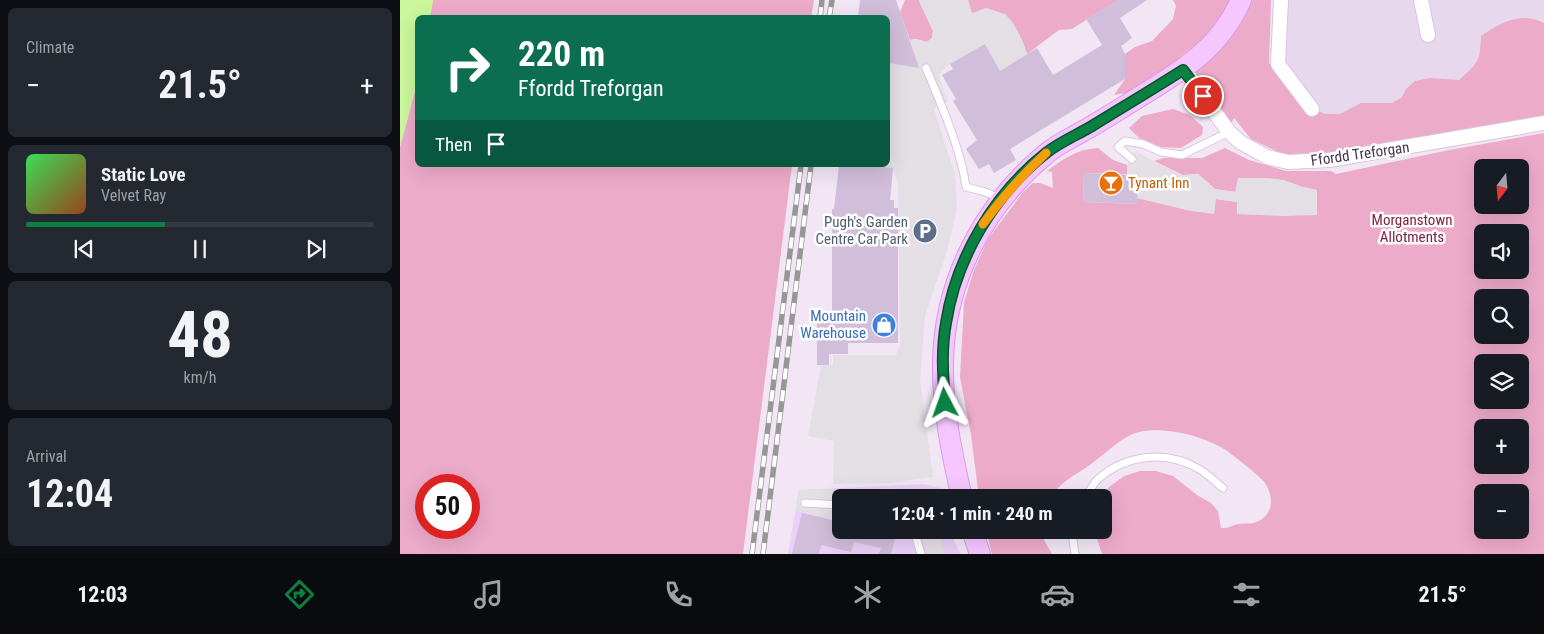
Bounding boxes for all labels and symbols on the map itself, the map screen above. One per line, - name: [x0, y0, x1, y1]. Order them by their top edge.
- pin: [1182, 75, 1224, 117]
- street label: Ffordd Treforgan: [1310, 138, 1410, 170]
- north arrow: [1474, 159, 1529, 214]
- bar icon: Tynant Inn: [1098, 170, 1124, 196]
- place label: Tynant Inn: [1128, 174, 1189, 192]
- park label: Morganstown Allotments: [1372, 211, 1452, 246]
- place label: Pugh's Garden Centre Car Park: [815, 213, 908, 248]
- parking icon: Pugh's Garden Centre Car Park: [912, 218, 938, 244]
- place label: Mountain Warehouse: [800, 307, 866, 342]
- shop icon: Mountain Warehouse: [871, 312, 897, 338]
- position arrow: [918, 376, 970, 428]
- speed limit sign: 50: [415, 474, 480, 539]

